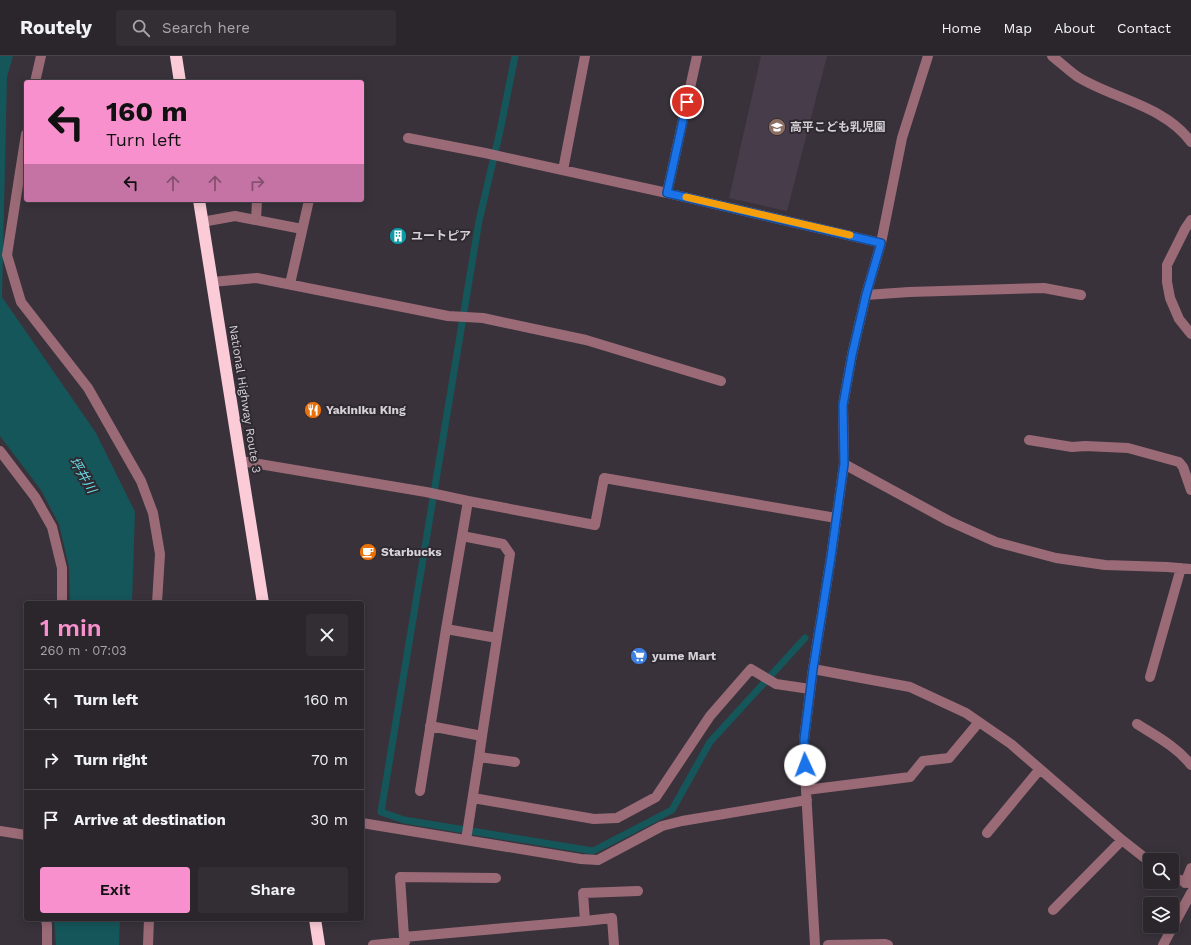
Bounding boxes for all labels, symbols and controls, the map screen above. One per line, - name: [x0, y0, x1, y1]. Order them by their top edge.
- search box: [116, 10, 396, 46]
- text: Routely: [20, 16, 92, 39]
- icon: search: [130, 17, 152, 39]
- text: Search here: [162, 19, 250, 37]
- text: Home: [941, 20, 981, 36]
- text: Map: [1003, 20, 1032, 36]
- text: About: [1054, 20, 1095, 36]
- text: Contact: [1117, 20, 1171, 36]
- pin: [670, 85, 704, 119]
- icon: arrive: [676, 91, 698, 113]
- text: 160 m: [106, 95, 188, 128]
- icon: left: [40, 96, 92, 148]
- school or university icon: 高平こども乳児園: [767, 117, 787, 137]
- place label: 高平こども乳児園: [790, 120, 886, 134]
- text: Turn left: [106, 129, 181, 150]
- icon: left: [120, 172, 142, 194]
- icon: ahead: [162, 172, 184, 194]
- icon: ahead: [204, 172, 226, 194]
- icon: right: [246, 172, 268, 194]
- building icon: ユートピア: [388, 226, 408, 246]
- place label: ユートピア: [411, 229, 471, 243]
- street label: National Highway Route 3: [226, 324, 264, 474]
- restaurant icon: Yakiniku King: [303, 400, 323, 420]
- place label: Yakiniku King: [326, 403, 406, 417]
- water label: 坪井川: [67, 454, 100, 497]
- cafe icon: Starbucks: [358, 542, 378, 562]
- place label: Starbucks: [381, 545, 442, 559]
- text: 1 min: [40, 614, 102, 642]
- button: close: [306, 614, 348, 656]
- text: 260 m · 07:03: [40, 643, 127, 658]
- supermarket icon: yume Mart: [629, 646, 649, 666]
- place label: yume Mart: [651, 649, 717, 663]
- icon: left: [40, 689, 62, 711]
- text: Turn left: [74, 691, 138, 709]
- text: 160 m: [304, 691, 348, 709]
- position arrow: [784, 744, 826, 786]
- icon: right: [40, 749, 62, 771]
- text: Turn right: [74, 751, 147, 769]
- text: 70 m: [311, 751, 348, 769]
- icon: arrive: [40, 809, 62, 831]
- text: Arrive at destination: [74, 811, 226, 829]
- text: 30 m: [311, 811, 348, 829]
- map controls: [1143, 853, 1179, 933]
- button: search: [1143, 853, 1179, 889]
- button: Exit: [40, 867, 190, 913]
- button: Share: [198, 867, 348, 913]
- button: layers: [1143, 897, 1179, 933]

